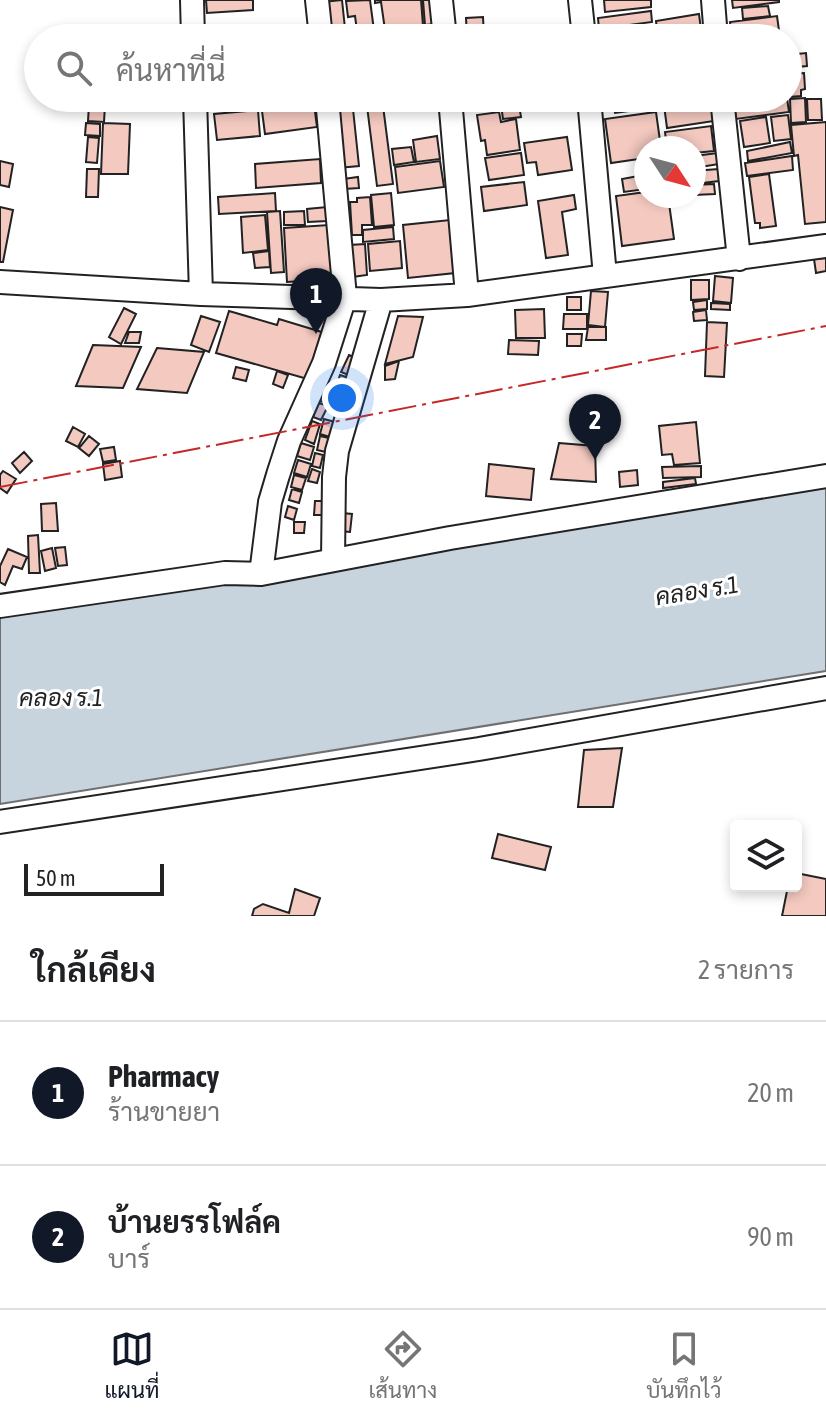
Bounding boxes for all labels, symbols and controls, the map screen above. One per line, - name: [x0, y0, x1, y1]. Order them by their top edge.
- search box: [24, 24, 802, 112]
- icon: search: [52, 46, 96, 90]
- text: ค้นหาที่นี่: [116, 53, 226, 87]
- north arrow: [634, 136, 706, 208]
- pin: 1: [290, 268, 342, 334]
- your location: [322, 378, 362, 418]
- pin: 2: [569, 394, 621, 460]
- water label: คลอง ร.1: [653, 571, 740, 610]
- water label: คลอง ร.1: [19, 684, 103, 711]
- map controls: [730, 820, 802, 892]
- button: layers: [730, 820, 802, 892]
- scale bar: [24, 860, 164, 896]
- text: 50 m: [36, 865, 76, 891]
- text: ใกล้เคียง: [32, 950, 156, 989]
- text: 2 รายการ: [698, 955, 794, 985]
- text: Pharmacy: [108, 1059, 219, 1093]
- text: 1: [52, 1078, 64, 1108]
- text: 20 m: [747, 1078, 794, 1108]
- text: ร้านขายยา: [108, 1097, 220, 1127]
- text: บ้านยรรโฟล์ค: [108, 1205, 281, 1239]
- text: 2: [52, 1222, 64, 1252]
- text: 90 m: [747, 1222, 794, 1252]
- text: บาร์: [108, 1244, 150, 1274]
- tab: แผนที่: [105, 1327, 159, 1403]
- tab: เส้นทาง: [368, 1327, 437, 1403]
- tab: บันทึกไว้: [646, 1327, 721, 1403]

